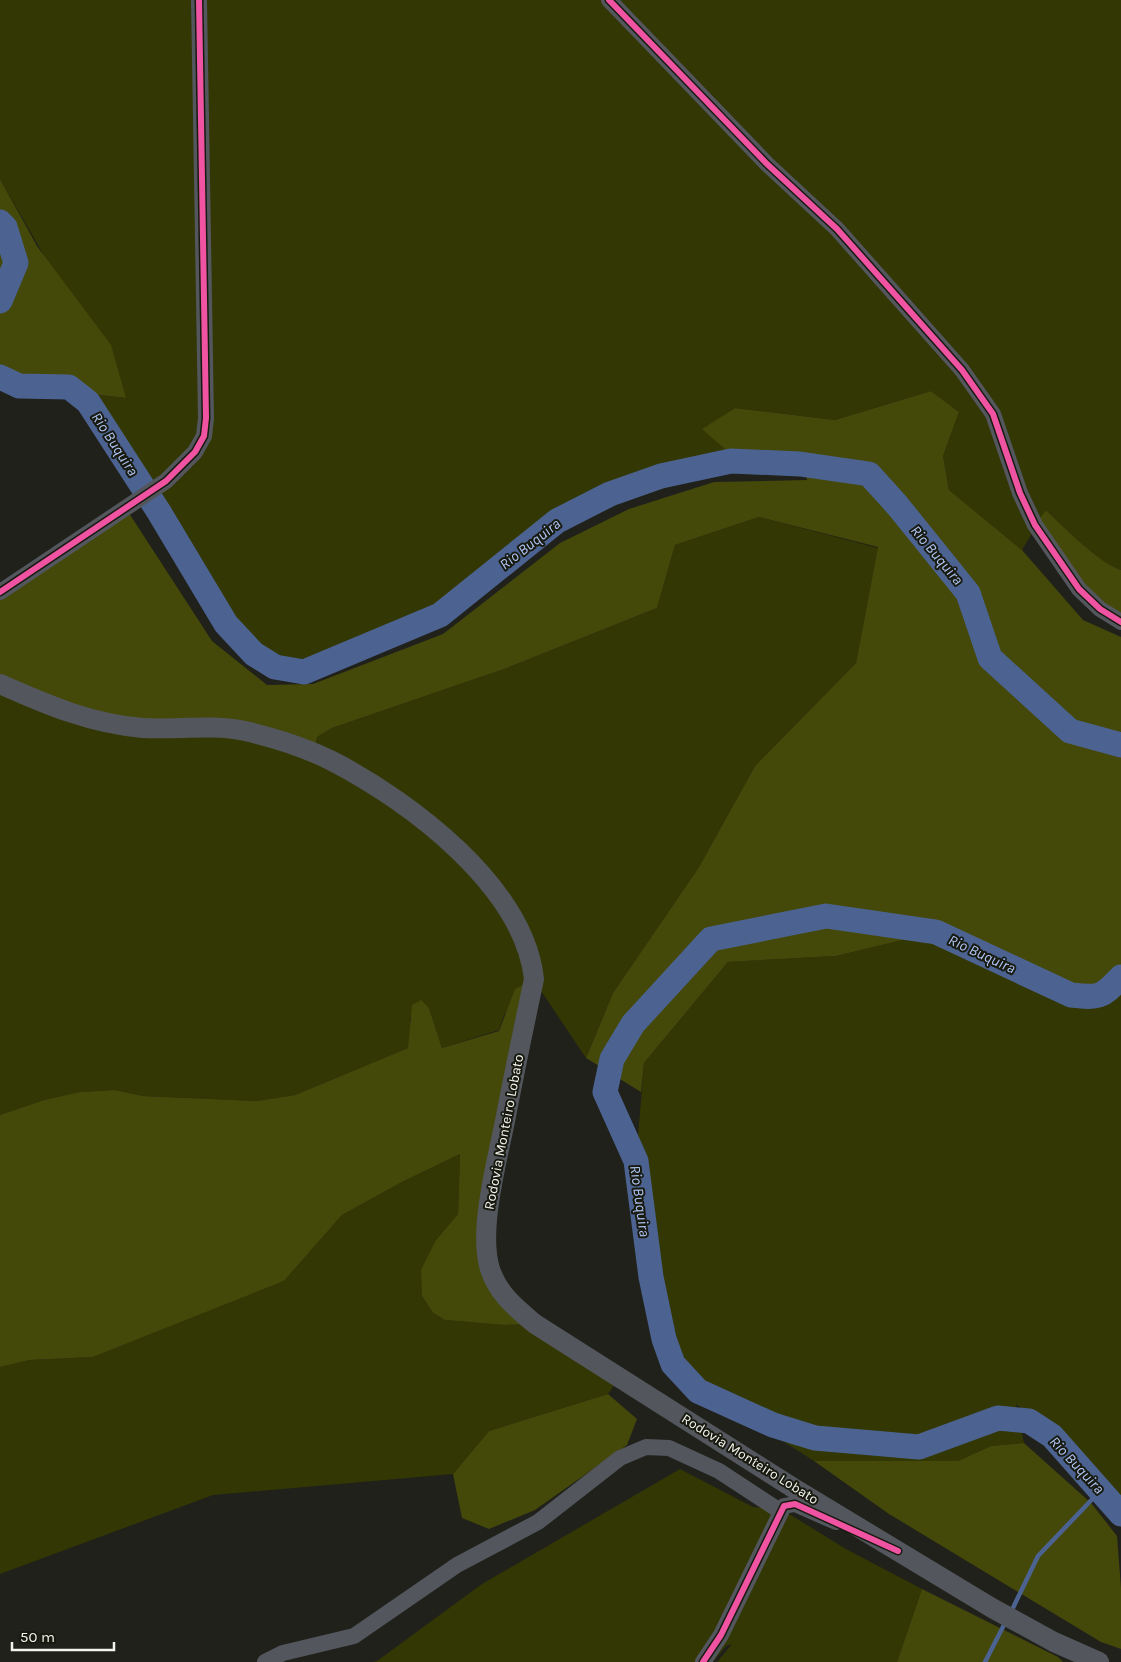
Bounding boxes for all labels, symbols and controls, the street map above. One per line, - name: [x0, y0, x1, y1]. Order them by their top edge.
- water label: Rio Buquira: [88, 409, 142, 479]
- water label: Rio Buquira: [496, 515, 564, 573]
- water label: Rio Buquira: [907, 522, 967, 588]
- water label: Rio Buquira: [945, 931, 1019, 977]
- street label: Rodovia Monteiro Lobato: [481, 1053, 527, 1211]
- water label: Rio Buquira: [626, 1164, 654, 1238]
- street label: Rodovia Monteiro Lobato: [678, 1410, 822, 1508]
- water label: Rio Buquira: [1046, 1432, 1108, 1498]
- scale bar: [12, 1620, 115, 1652]
- text: 50 m: [20, 1628, 55, 1646]

